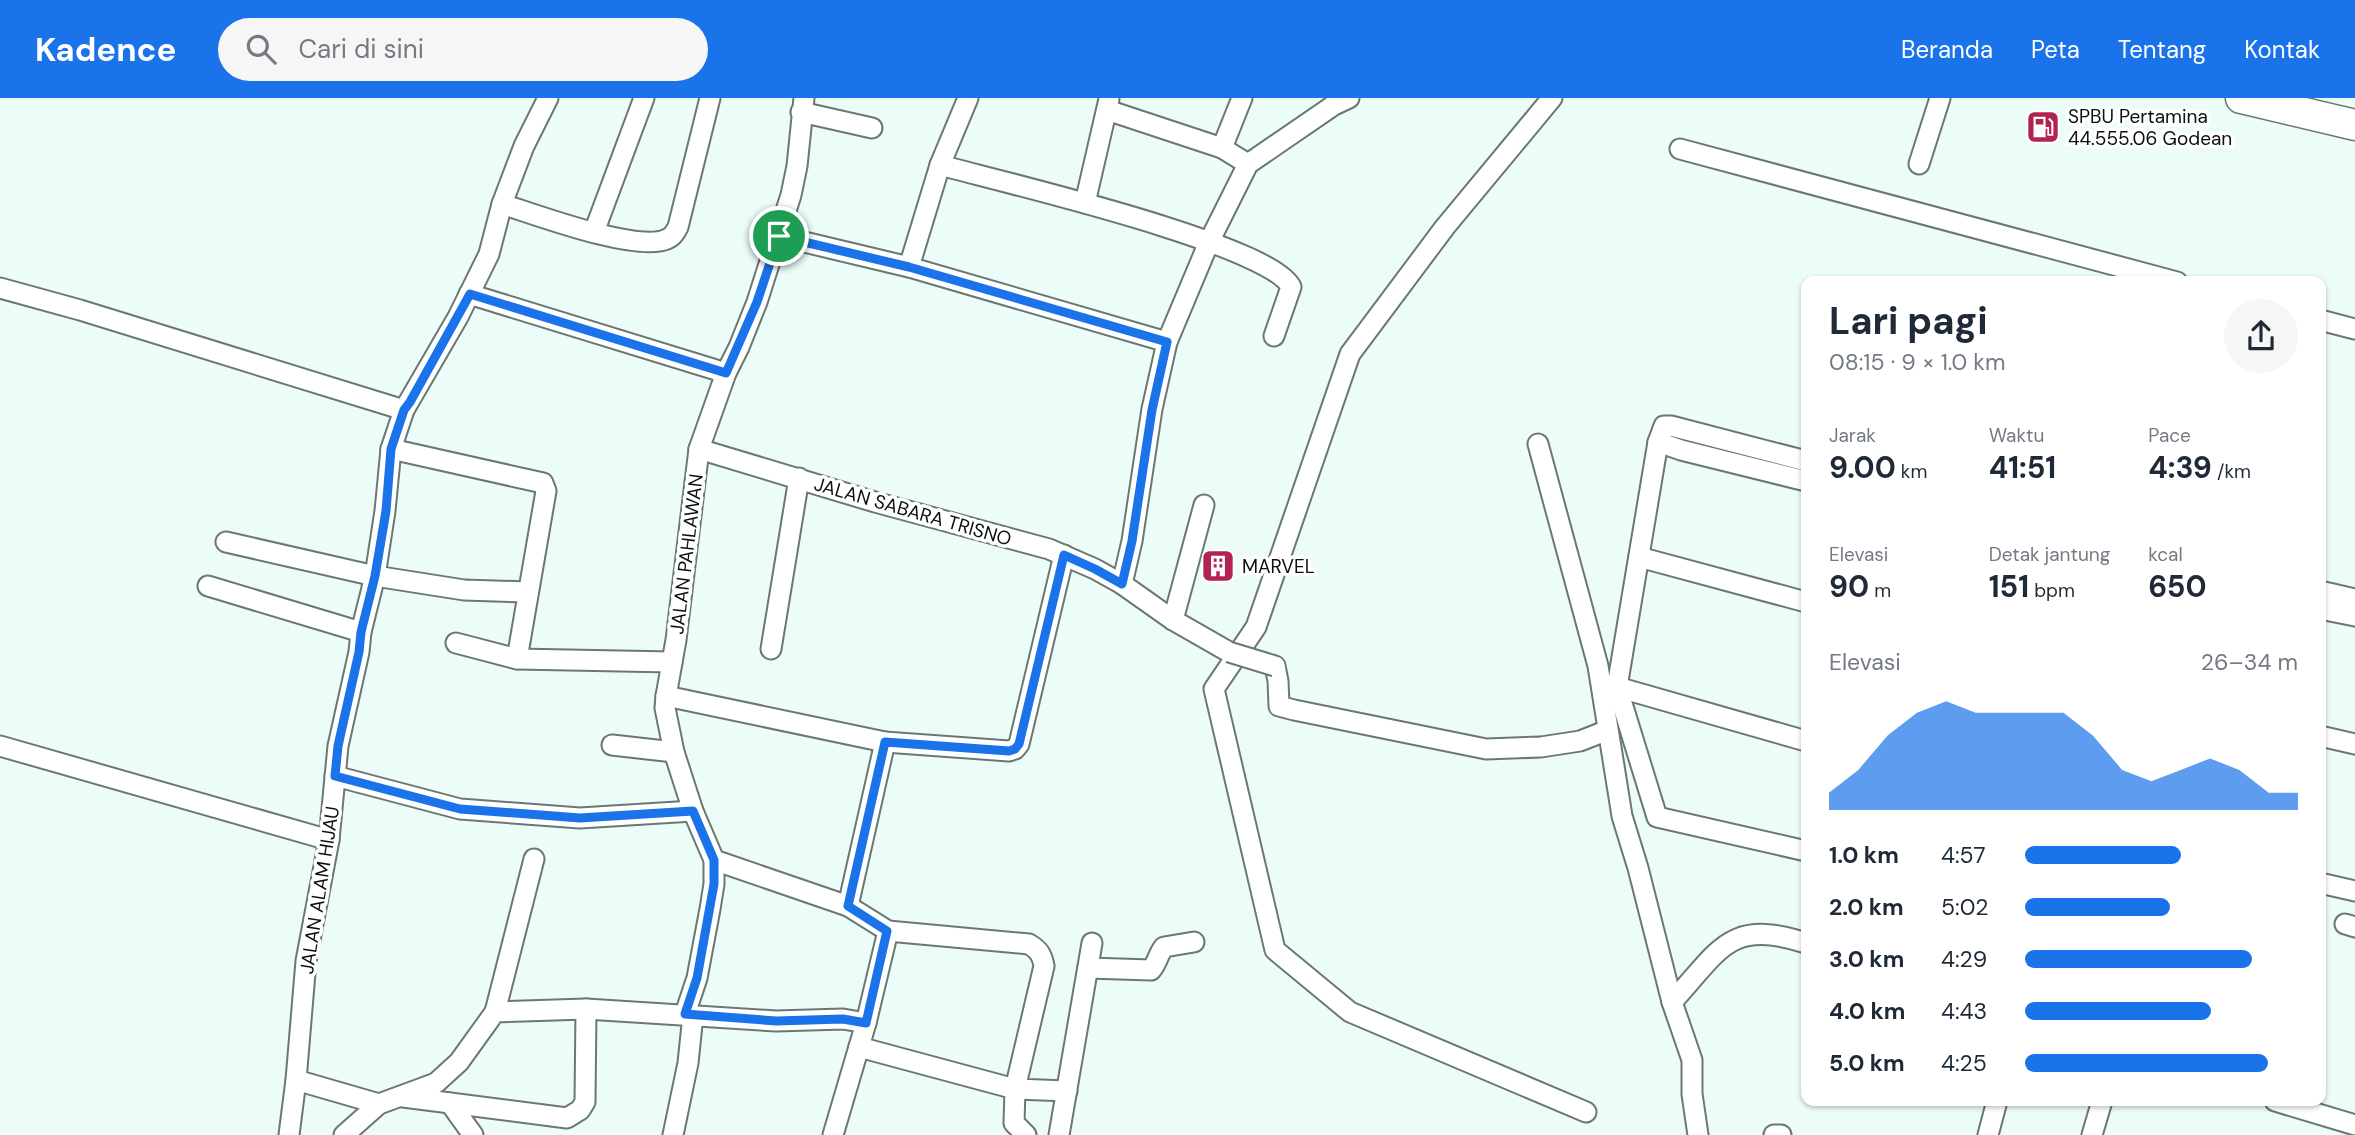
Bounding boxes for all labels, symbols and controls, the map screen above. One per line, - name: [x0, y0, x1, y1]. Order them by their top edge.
- search box: [218, 18, 708, 81]
- text: Kadence: [35, 28, 176, 71]
- icon: search: [242, 30, 280, 68]
- text: Cari di sini: [298, 32, 424, 66]
- text: Beranda: [1901, 34, 1993, 65]
- text: Peta: [2031, 34, 2080, 65]
- text: Tentang: [2118, 34, 2206, 65]
- text: Kontak: [2244, 34, 2320, 65]
- place label: SPBU Pertamina 44.555.06 Godean: [2068, 104, 2232, 151]
- fuel station icon: SPBU Pertamina 44.555.06 Godean: [2024, 108, 2062, 146]
- pin: [749, 206, 809, 266]
- icon: arrive: [760, 217, 798, 255]
- text: Lari pagi: [1829, 296, 1988, 346]
- button: share: [2224, 299, 2298, 373]
- text: 08:15 · 9 × 1.0 km: [1829, 347, 2005, 377]
- text: Jarak: [1829, 423, 1876, 448]
- text: Waktu: [1989, 423, 2044, 448]
- text: Pace: [2148, 423, 2191, 448]
- text: 9.00: [1829, 448, 1896, 487]
- text: 41:51: [1989, 448, 2056, 487]
- text: 4:39: [2148, 448, 2212, 487]
- text: km: [1896, 459, 1927, 484]
- text: /km: [2212, 459, 2251, 484]
- street label: JALAN SABARA TRISNO: [811, 471, 1014, 552]
- street label: JALAN PAHLAWAN: [664, 472, 709, 636]
- text: Elevasi: [1829, 542, 1888, 567]
- text: Detak jantung: [1989, 542, 2110, 567]
- text: kcal: [2148, 542, 2183, 567]
- building icon: MARVEL: [1199, 547, 1237, 585]
- place label: MARVEL: [1242, 554, 1315, 579]
- text: 90: [1829, 567, 1869, 606]
- text: 151: [1989, 567, 2029, 606]
- text: 650: [2148, 567, 2207, 606]
- text: m: [1869, 578, 1891, 603]
- text: bpm: [2029, 578, 2075, 603]
- text: Elevasi: [1829, 647, 1901, 677]
- text: 26–34 m: [2201, 647, 2298, 677]
- street label: JALAN ALAM HIJAU: [294, 804, 345, 976]
- text: 1.0 km: [1829, 840, 1899, 870]
- text: 4:57: [1941, 840, 1986, 870]
- text: 2.0 km: [1829, 892, 1904, 922]
- text: 5:02: [1941, 892, 1988, 922]
- text: 3.0 km: [1829, 944, 1904, 974]
- text: 4:29: [1941, 944, 1987, 974]
- text: 4.0 km: [1829, 996, 1905, 1026]
- text: 4:43: [1941, 996, 1987, 1026]
- text: 5.0 km: [1829, 1048, 1905, 1078]
- text: 4:25: [1941, 1048, 1987, 1078]

